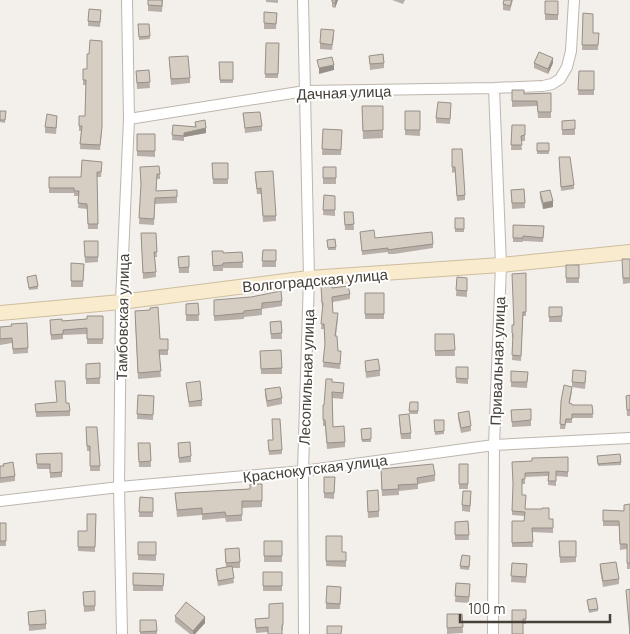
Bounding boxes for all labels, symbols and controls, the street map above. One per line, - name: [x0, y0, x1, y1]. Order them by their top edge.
- street label: Дачная улица: [296, 81, 392, 103]
- street label: Тамбовская улица: [112, 253, 132, 381]
- street label: Волгоградская улица: [241, 265, 389, 295]
- street label: Привальная улица: [486, 295, 508, 426]
- street label: Лесопильная улица: [295, 308, 317, 445]
- street label: Краснокутская улица: [242, 450, 389, 486]
- scale bar: [460, 592, 610, 624]
- text: 100 m: [468, 599, 506, 617]

